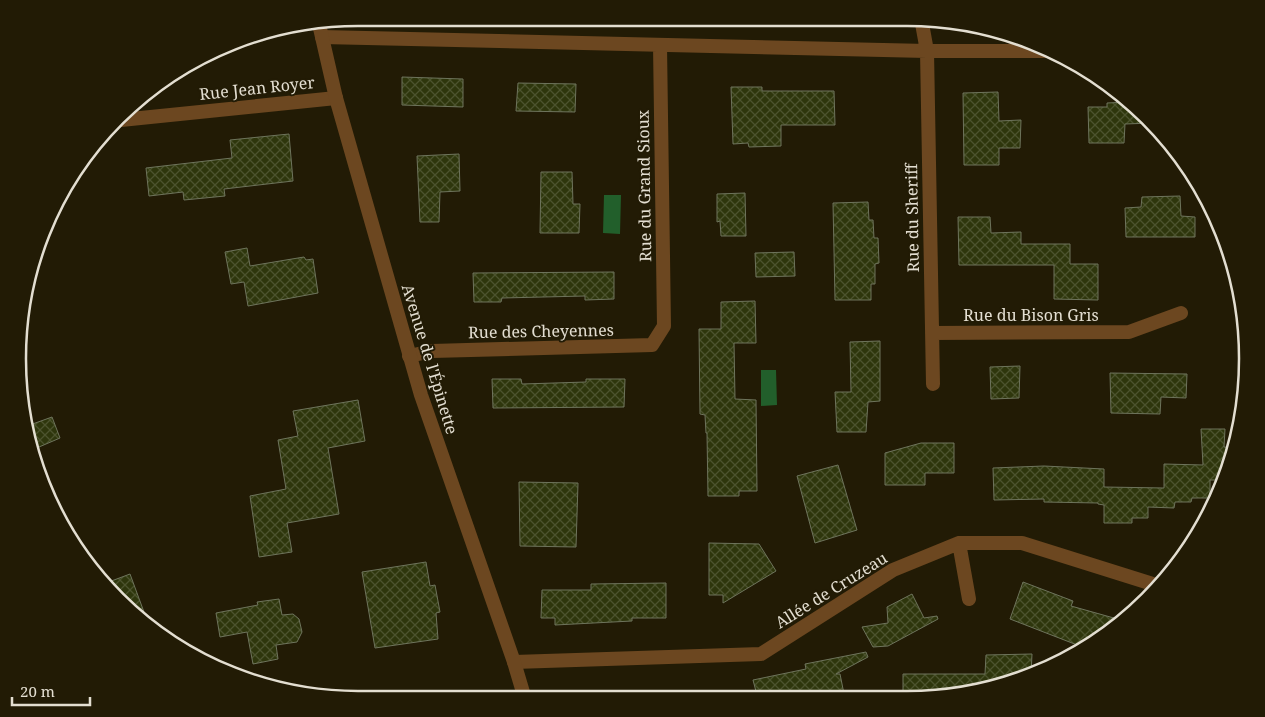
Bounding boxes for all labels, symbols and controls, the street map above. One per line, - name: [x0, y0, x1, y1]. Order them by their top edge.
- street label: Rue Jean Royer: [198, 71, 316, 105]
- street label: Rue du Grand Sioux: [632, 109, 656, 262]
- street label: Rue du Sheriff: [900, 162, 924, 273]
- street label: Avenue de l'Épinette: [397, 281, 463, 437]
- street label: Rue du Bison Gris: [963, 304, 1099, 326]
- street label: Rue des Cheyennes: [468, 319, 614, 343]
- street label: Allée de Cruzeau: [771, 547, 891, 633]
- scale bar: [12, 674, 90, 706]
- text: 20 m: [20, 681, 55, 701]

